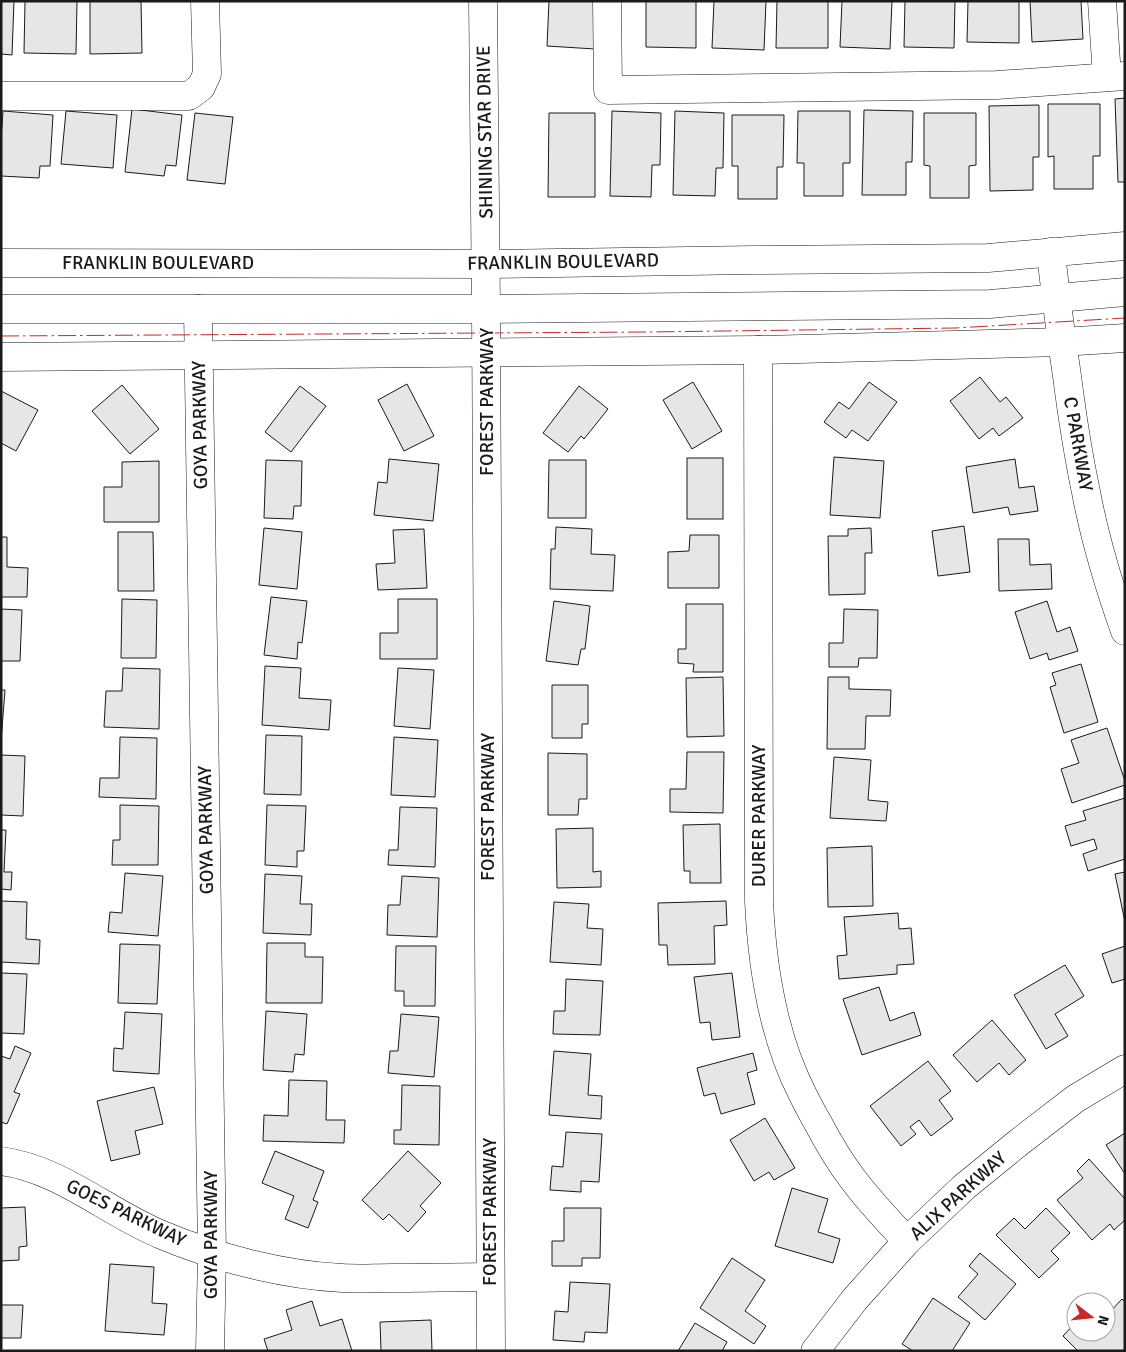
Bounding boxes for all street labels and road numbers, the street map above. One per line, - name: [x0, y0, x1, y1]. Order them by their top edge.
- street label: SHINING STAR DRIVE: [471, 45, 499, 219]
- street label: FRANKLIN BOULEVARD: [467, 248, 659, 276]
- street label: FRANKLIN BOULEVARD: [62, 251, 254, 275]
- street label: FOREST PARKWAY: [475, 328, 499, 476]
- street label: GOYA PARKWAY: [187, 360, 213, 489]
- street label: C PARKWAY: [1058, 395, 1098, 494]
- street label: FOREST PARKWAY: [476, 733, 500, 881]
- street label: DURER PARKWAY: [747, 744, 771, 887]
- street label: GOYA PARKWAY: [193, 765, 219, 894]
- street label: FOREST PARKWAY: [478, 1138, 502, 1286]
- street label: ALIX PARKWAY: [905, 1146, 1012, 1246]
- street label: GOYA PARKWAY: [199, 1170, 223, 1299]
- street label: GOES PARKWAY: [62, 1174, 190, 1252]

